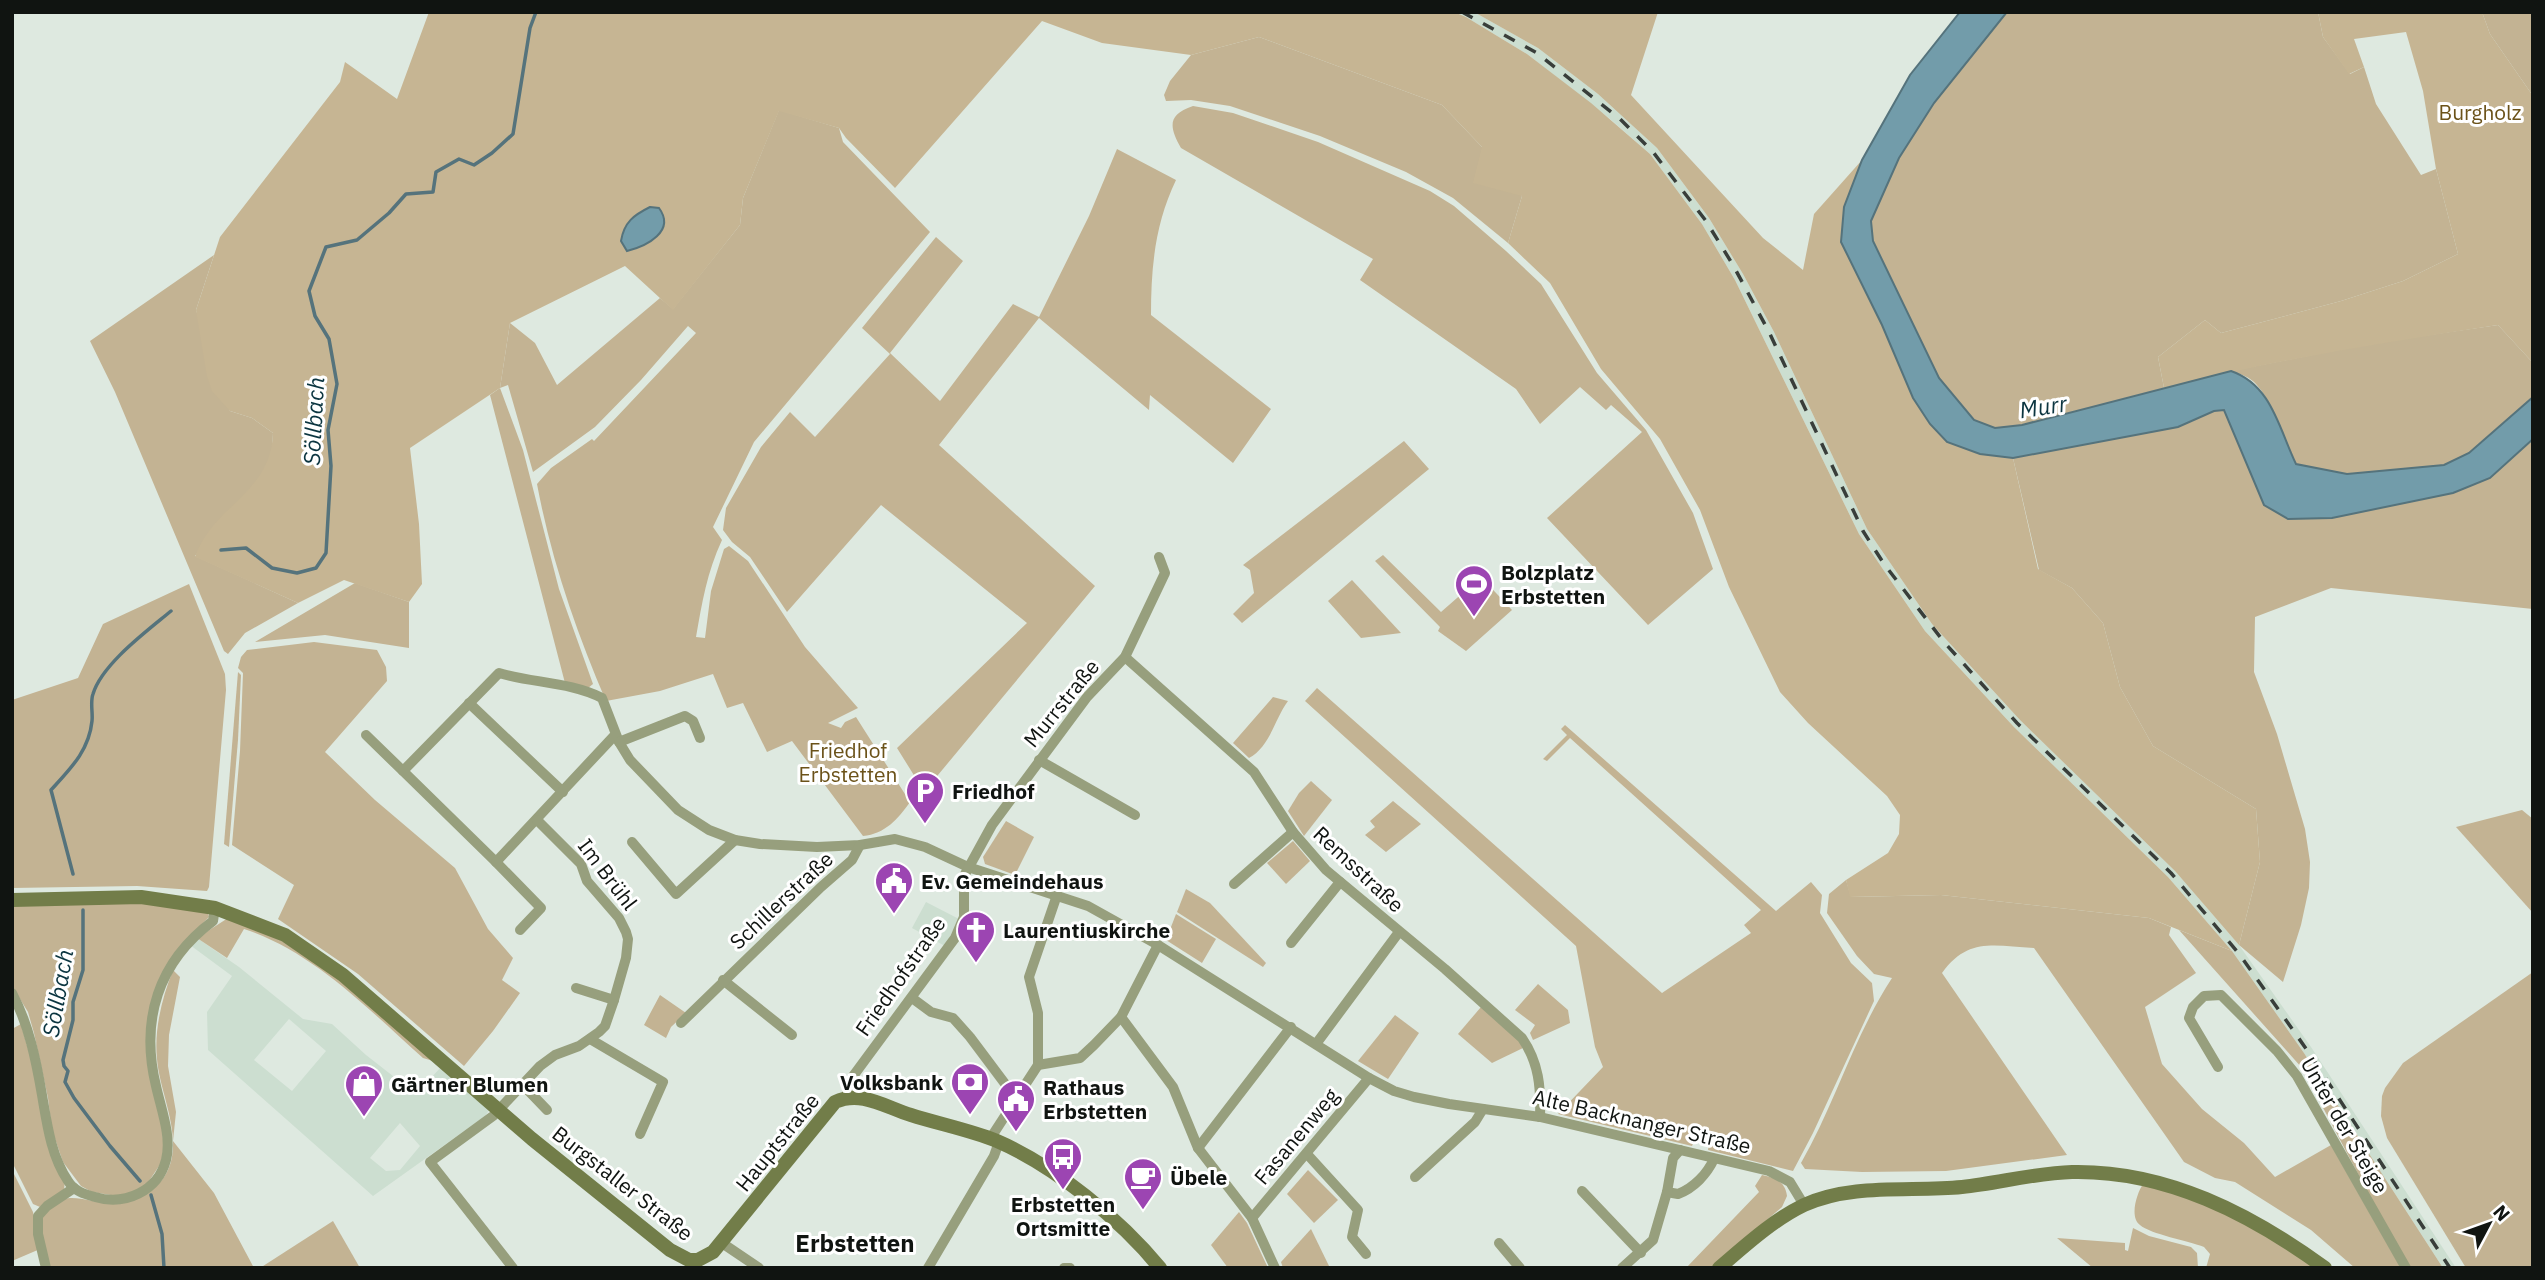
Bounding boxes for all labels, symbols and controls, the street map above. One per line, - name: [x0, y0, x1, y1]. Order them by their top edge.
- park label: Burgholz: [2438, 98, 2522, 126]
- water label: Söllbach: [296, 376, 330, 466]
- water label: Murr: [2017, 387, 2070, 425]
- place label: Bolzplatz Erbstetten: [1501, 558, 1605, 610]
- sports icon: Bolzplatz Erbstetten: [1453, 563, 1495, 618]
- street label: Murrstraße: [1017, 653, 1105, 753]
- park label: Friedhof Erbstetten: [799, 736, 897, 788]
- parking icon: Friedhof: [904, 770, 946, 825]
- place label: Friedhof: [952, 777, 1035, 805]
- street label: Remsstraße: [1308, 820, 1410, 918]
- street label: Im Brühl: [572, 833, 644, 916]
- street label: Schillerstraße: [723, 845, 839, 955]
- public building icon: Ev. Gemeindehaus: [873, 860, 915, 915]
- place label: Ev. Gemeindehaus: [921, 867, 1104, 895]
- church icon: Laurentiuskirche: [955, 909, 997, 964]
- street label: Friedhofstraße: [848, 911, 952, 1041]
- place label: Laurentiuskirche: [1003, 916, 1170, 944]
- water label: Söllbach: [35, 947, 79, 1039]
- street label: Unter der Steige: [2295, 1052, 2395, 1198]
- bank icon: Volksbank: [949, 1061, 991, 1116]
- shop icon: Gärtner Blumen: [343, 1063, 385, 1118]
- place label: Volksbank: [840, 1068, 944, 1096]
- place label: Gärtner Blumen: [391, 1070, 548, 1098]
- place label: Rathaus Erbstetten: [1043, 1073, 1147, 1125]
- public building icon: Rathaus Erbstetten: [995, 1078, 1037, 1133]
- street label: Fasanenweg: [1248, 1082, 1344, 1190]
- street label: Alte Backnanger Straße: [1530, 1082, 1754, 1160]
- street label: Hauptstraße: [729, 1087, 825, 1197]
- street label: Burgstaller Straße: [547, 1119, 699, 1247]
- bus stop icon: Erbstetten Ortsmitte: [1042, 1136, 1084, 1191]
- cafe icon: Übele: [1122, 1156, 1164, 1211]
- place label: Übele: [1170, 1163, 1228, 1191]
- north arrow: [2454, 1189, 2524, 1259]
- place label: Erbstetten Ortsmitte: [1011, 1190, 1115, 1242]
- text: N: [2488, 1200, 2515, 1226]
- district label: Erbstetten: [795, 1227, 915, 1259]

